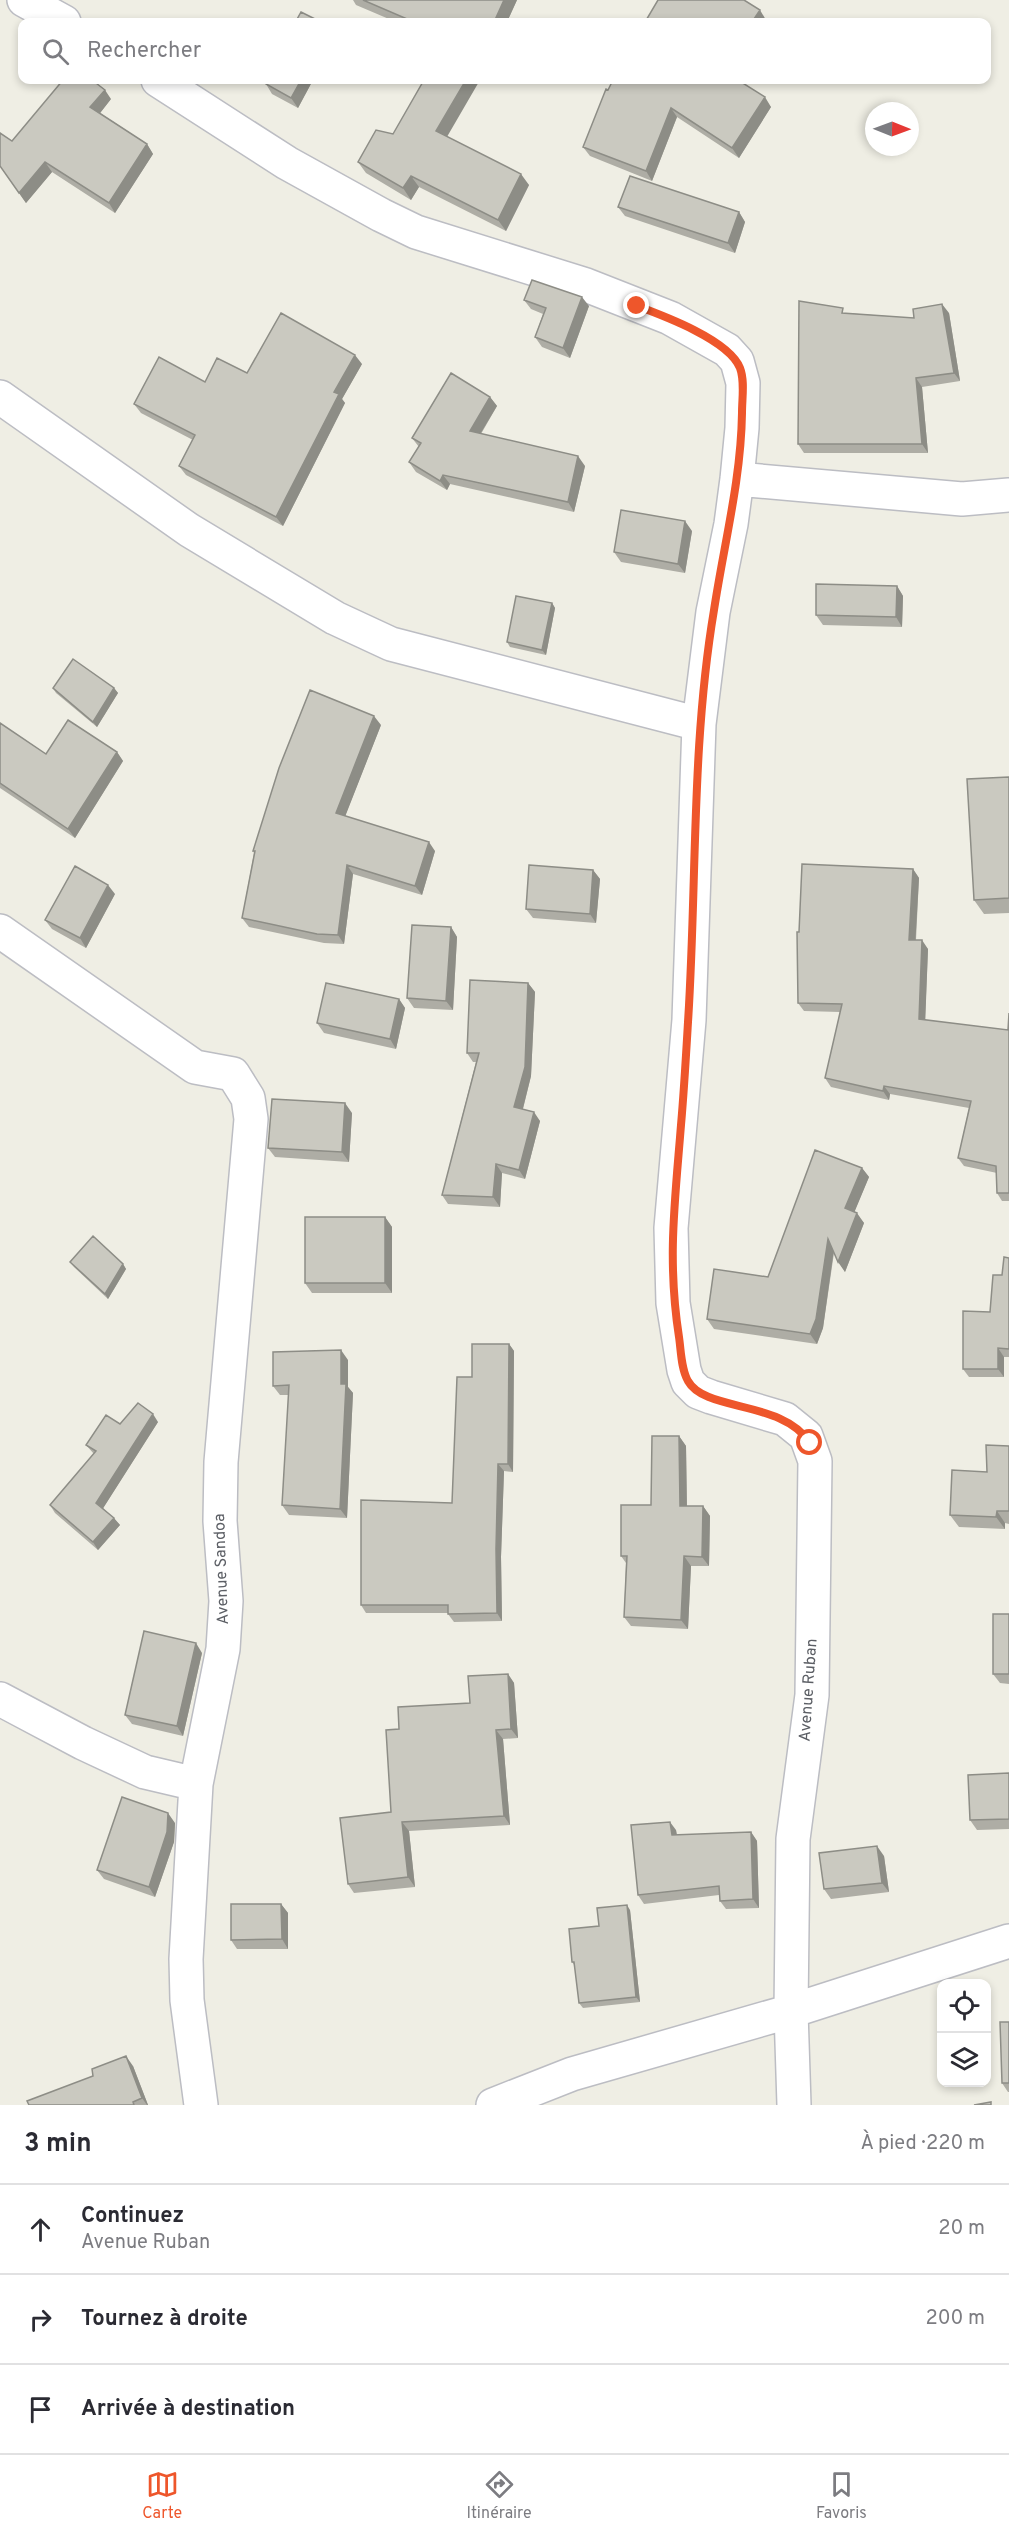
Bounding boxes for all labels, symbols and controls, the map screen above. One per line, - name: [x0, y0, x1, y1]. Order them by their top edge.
- search box: [18, 18, 991, 84]
- icon: search: [39, 35, 72, 68]
- text: Rechercher: [87, 38, 201, 65]
- north arrow: [865, 102, 919, 156]
- route end: [623, 292, 649, 318]
- route start: [796, 1429, 822, 1455]
- street label: Avenue Sandoa: [210, 1513, 234, 1625]
- street label: Avenue Ruban: [795, 1638, 823, 1742]
- map controls: [937, 1979, 991, 2087]
- button: locate: [937, 1979, 991, 2033]
- button: layers: [937, 2033, 991, 2087]
- text: 3 min: [24, 2128, 92, 2161]
- text: À pied · 220 m: [860, 2131, 985, 2157]
- text: Continuez: [81, 2203, 184, 2230]
- icon: ahead: [24, 2213, 57, 2246]
- text: 20 m: [938, 2216, 985, 2242]
- text: Avenue Ruban: [81, 2230, 210, 2256]
- icon: right: [24, 2303, 57, 2336]
- text: Tournez à droite: [81, 2306, 248, 2333]
- text: 200 m: [926, 2306, 985, 2332]
- icon: arrive: [24, 2393, 57, 2426]
- text: Arrivée à destination: [81, 2396, 295, 2423]
- tab: Carte: [142, 2468, 182, 2524]
- tab: Itinéraire: [467, 2468, 532, 2524]
- tab: Favoris: [816, 2468, 867, 2524]

